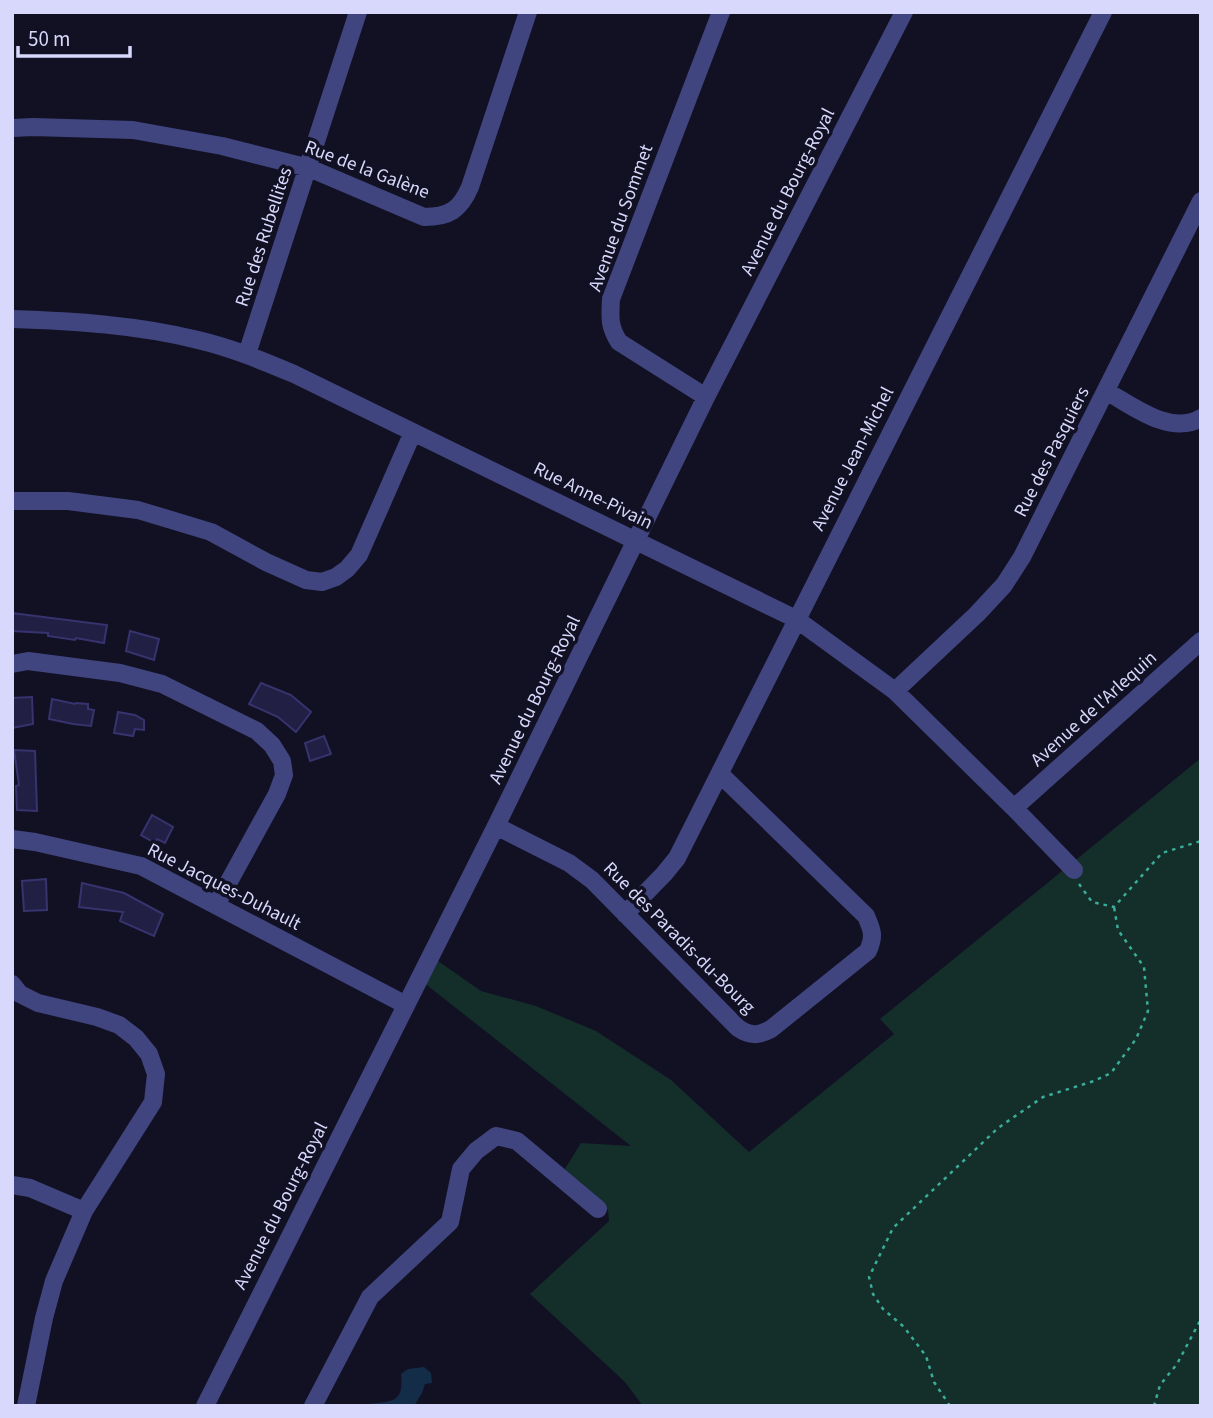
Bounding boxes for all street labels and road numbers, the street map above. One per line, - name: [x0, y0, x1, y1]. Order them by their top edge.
- street label: Avenue du Bourg-Royal: [734, 104, 842, 280]
- street label: Rue de la Galène: [301, 134, 433, 206]
- street label: Avenue du Sommet: [582, 140, 660, 295]
- street label: Rue des Rubellites: [229, 164, 299, 310]
- street label: Avenue Jean-Michel: [805, 382, 901, 536]
- street label: Rue des Pasquiers: [1008, 382, 1097, 522]
- street label: Rue Anne-Pivain: [529, 455, 657, 537]
- street label: Avenue du Bourg-Royal: [482, 611, 588, 789]
- street label: Avenue de l'Arlequin: [1025, 645, 1163, 773]
- street label: Rue Jacques-Duhault: [142, 837, 306, 938]
- street label: Rue des Paradis-du-Bourg: [597, 856, 761, 1020]
- street label: Avenue du Bourg-Royal: [227, 1118, 335, 1294]

